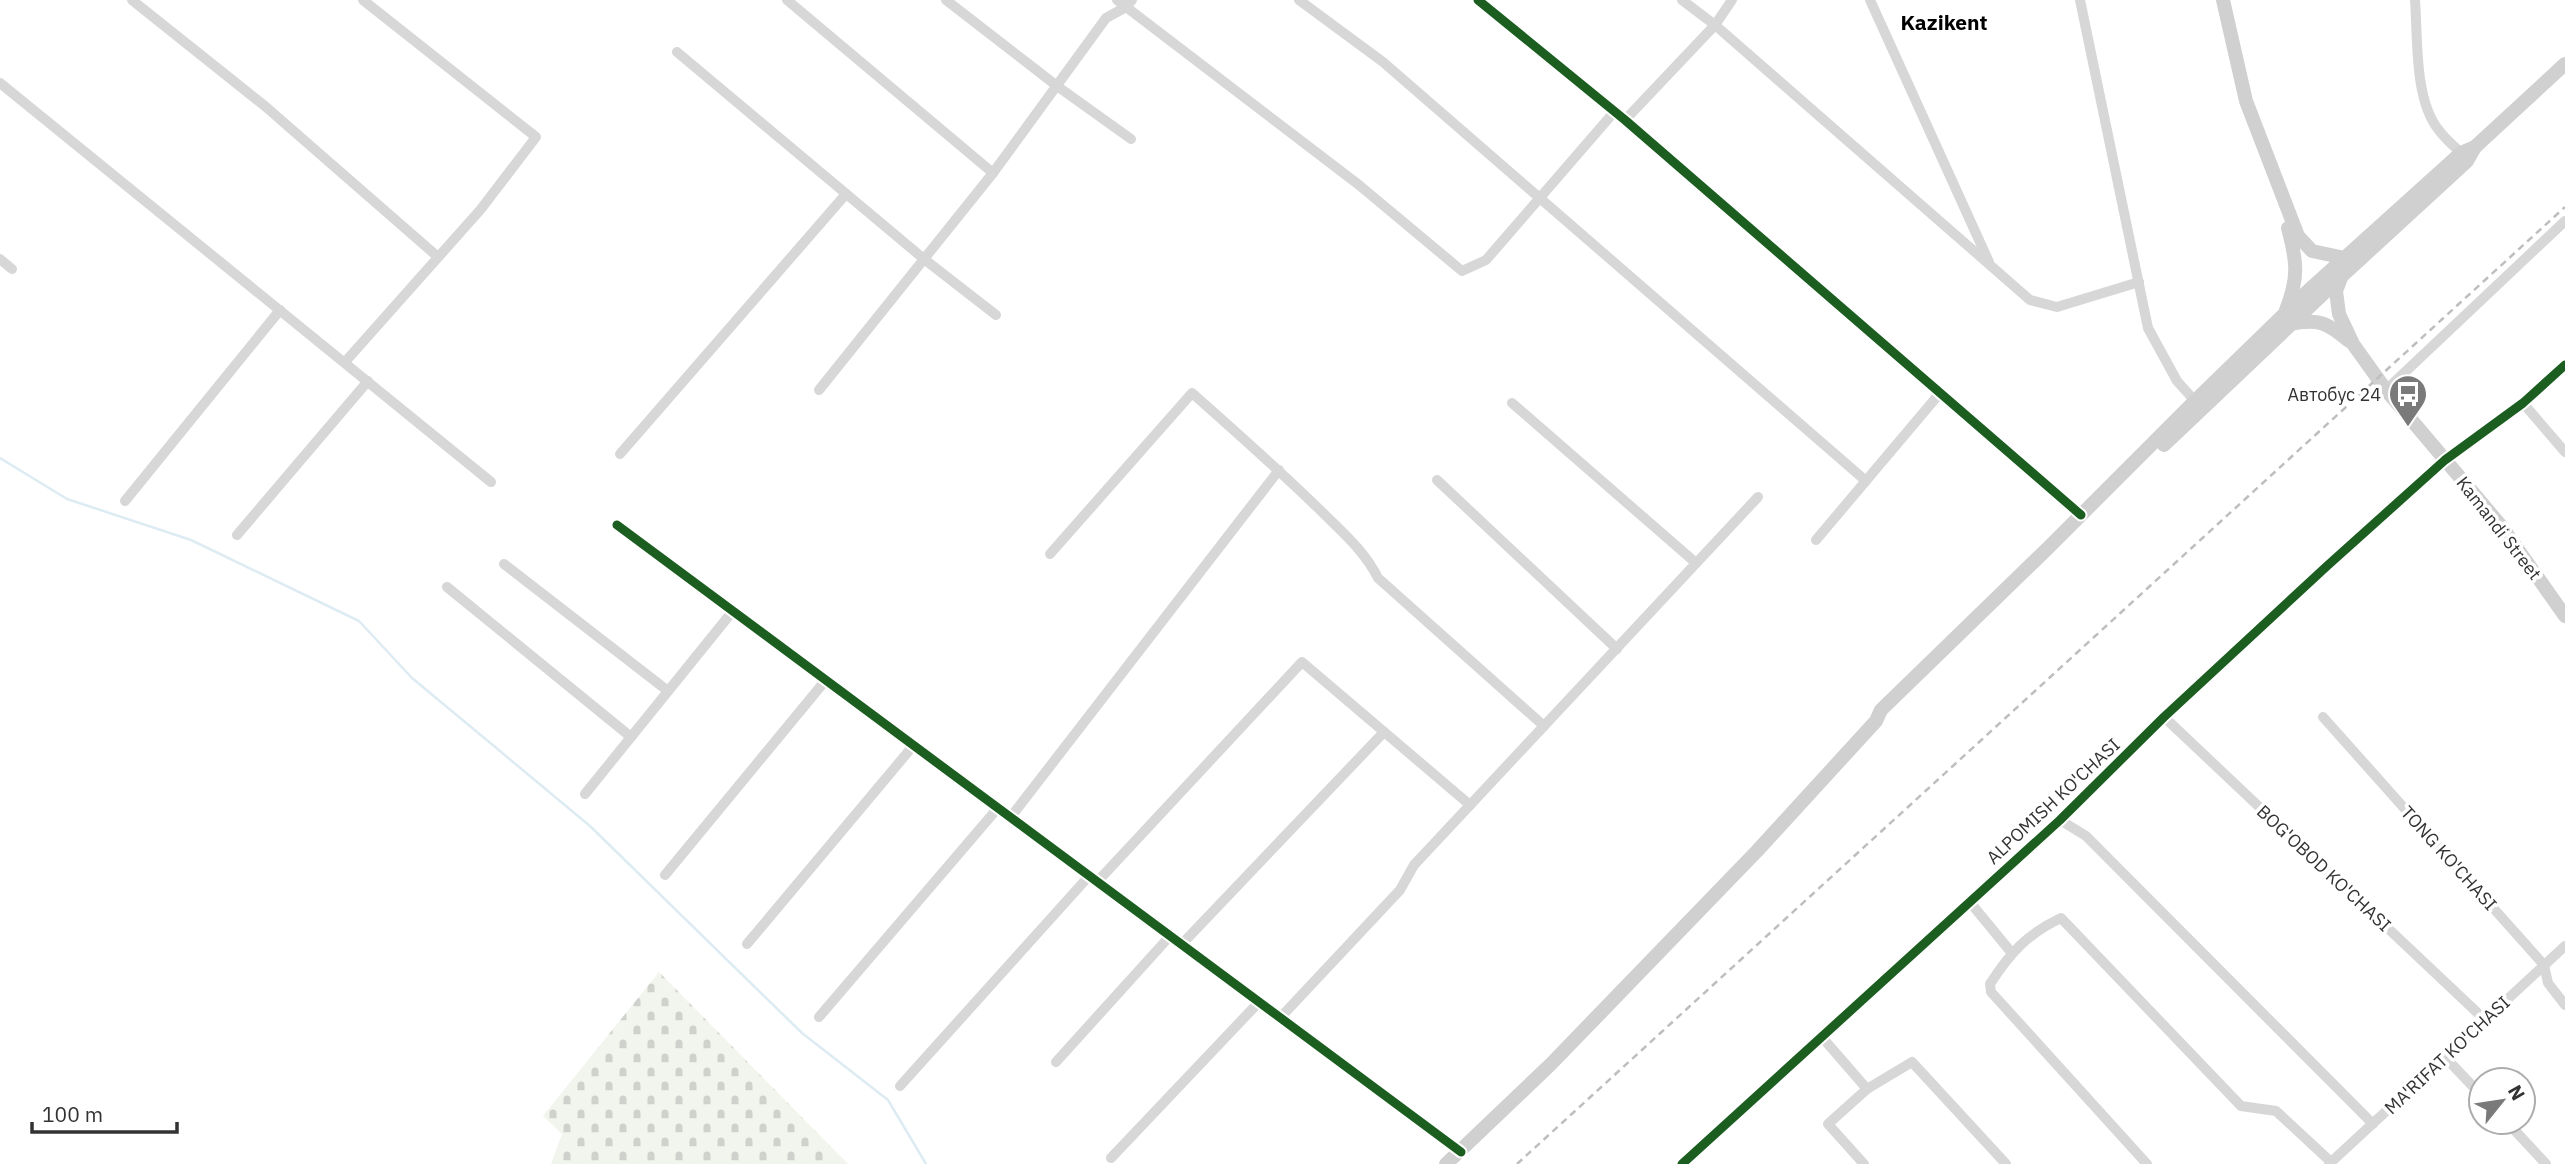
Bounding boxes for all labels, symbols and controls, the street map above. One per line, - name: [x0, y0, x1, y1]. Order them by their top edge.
- district label: Kazikent: [1900, 8, 1988, 36]
- bus stop icon: Автобус 24: [2387, 373, 2429, 428]
- place label: Автобус 24: [2288, 383, 2381, 406]
- street label: Kamandi Street: [2451, 472, 2547, 584]
- street label: ALPOMISH KO'CHASI: [1981, 733, 2125, 869]
- street label: BOG'OBOD KO'CHASI: [2252, 800, 2396, 936]
- street label: TONG KO'CHASI: [2396, 801, 2502, 915]
- street label: MA'RIFAT KO'CHASI: [2379, 991, 2515, 1119]
- north arrow: [2467, 1066, 2537, 1136]
- text: N: [2503, 1081, 2531, 1104]
- scale bar: [32, 1090, 177, 1134]
- text: 100 m: [42, 1100, 103, 1128]

